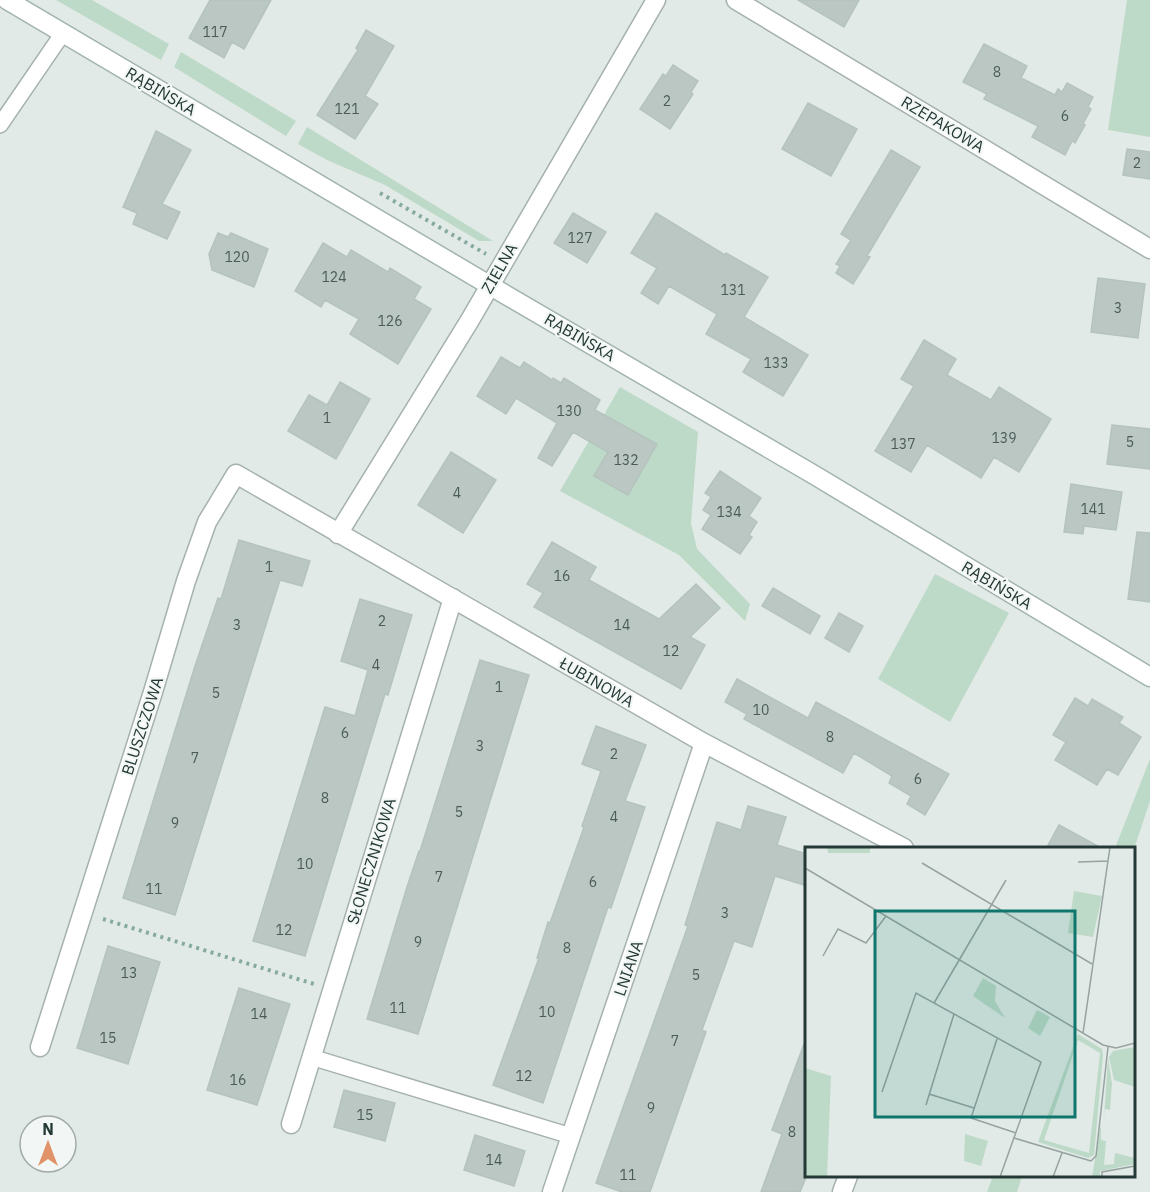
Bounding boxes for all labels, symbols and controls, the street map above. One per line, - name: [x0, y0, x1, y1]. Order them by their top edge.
- house number: 117: [202, 23, 228, 41]
- street label: RĄBIŃSKA: [122, 61, 200, 120]
- house number: 8: [993, 63, 1001, 81]
- street label: RZEPAKOWA: [898, 91, 988, 157]
- house number: 2: [663, 92, 671, 110]
- house number: 121: [334, 100, 360, 118]
- house number: 6: [1061, 107, 1069, 125]
- house number: 2: [1133, 154, 1141, 172]
- house number: 127: [567, 229, 593, 247]
- street label: ZIELNA: [477, 239, 521, 297]
- house number: 120: [224, 248, 250, 266]
- house number: 124: [321, 268, 347, 286]
- house number: 131: [720, 281, 746, 299]
- house number: 3: [1114, 299, 1122, 317]
- street label: RĄBIŃSKA: [541, 308, 619, 365]
- house number: 126: [377, 312, 403, 330]
- house number: 133: [763, 354, 789, 372]
- house number: 130: [556, 402, 582, 420]
- house number: 1: [323, 409, 331, 427]
- house number: 139: [991, 429, 1017, 447]
- house number: 5: [1126, 433, 1134, 451]
- house number: 137: [890, 435, 916, 453]
- house number: 132: [613, 451, 639, 469]
- house number: 4: [453, 484, 461, 502]
- house number: 141: [1080, 500, 1106, 518]
- house number: 134: [716, 503, 742, 521]
- street label: RĄBIŃSKA: [958, 555, 1036, 614]
- house number: 1: [265, 558, 273, 576]
- house number: 16: [554, 567, 570, 585]
- house number: 2: [378, 612, 386, 630]
- house number: 3: [233, 616, 241, 634]
- house number: 14: [614, 616, 630, 634]
- house number: 12: [663, 642, 679, 660]
- street label: ŁUBINOWA: [555, 652, 638, 711]
- house number: 4: [372, 656, 380, 674]
- street label: BLUSZCZOWA: [117, 674, 167, 778]
- house number: 1: [495, 678, 503, 696]
- house number: 5: [212, 684, 220, 702]
- house number: 10: [753, 701, 769, 719]
- house number: 6: [341, 724, 349, 742]
- house number: 8: [826, 728, 834, 746]
- house number: 3: [476, 737, 484, 755]
- house number: 2: [610, 745, 618, 763]
- house number: 7: [191, 749, 199, 767]
- house number: 6: [914, 770, 922, 788]
- house number: 8: [321, 789, 329, 807]
- street label: SŁONECZNIKOWA: [342, 795, 400, 927]
- house number: 5: [455, 803, 463, 821]
- house number: 4: [610, 808, 618, 826]
- house number: 9: [171, 814, 179, 832]
- inset map: [805, 847, 1135, 1177]
- house number: 10: [297, 855, 313, 873]
- house number: 7: [435, 868, 443, 886]
- house number: 6: [589, 873, 597, 891]
- house number: 11: [146, 880, 162, 898]
- house number: 3: [721, 904, 729, 922]
- house number: 12: [276, 921, 292, 939]
- house number: 9: [414, 933, 422, 951]
- street label: LNIANA: [609, 938, 647, 998]
- house number: 8: [563, 939, 571, 957]
- house number: 13: [121, 964, 137, 982]
- house number: 5: [692, 966, 700, 984]
- house number: 11: [390, 999, 406, 1017]
- house number: 10: [539, 1003, 555, 1021]
- house number: 14: [251, 1005, 267, 1023]
- house number: 15: [100, 1029, 116, 1047]
- house number: 7: [671, 1032, 679, 1050]
- house number: 12: [516, 1067, 532, 1085]
- house number: 16: [230, 1071, 246, 1089]
- house number: 9: [647, 1099, 655, 1117]
- house number: 15: [357, 1106, 373, 1124]
- north arrow: [18, 1114, 78, 1174]
- text: N: [42, 1119, 54, 1139]
- house number: 8: [788, 1123, 796, 1141]
- house number: 14: [486, 1151, 502, 1169]
- house number: 11: [620, 1166, 636, 1184]

